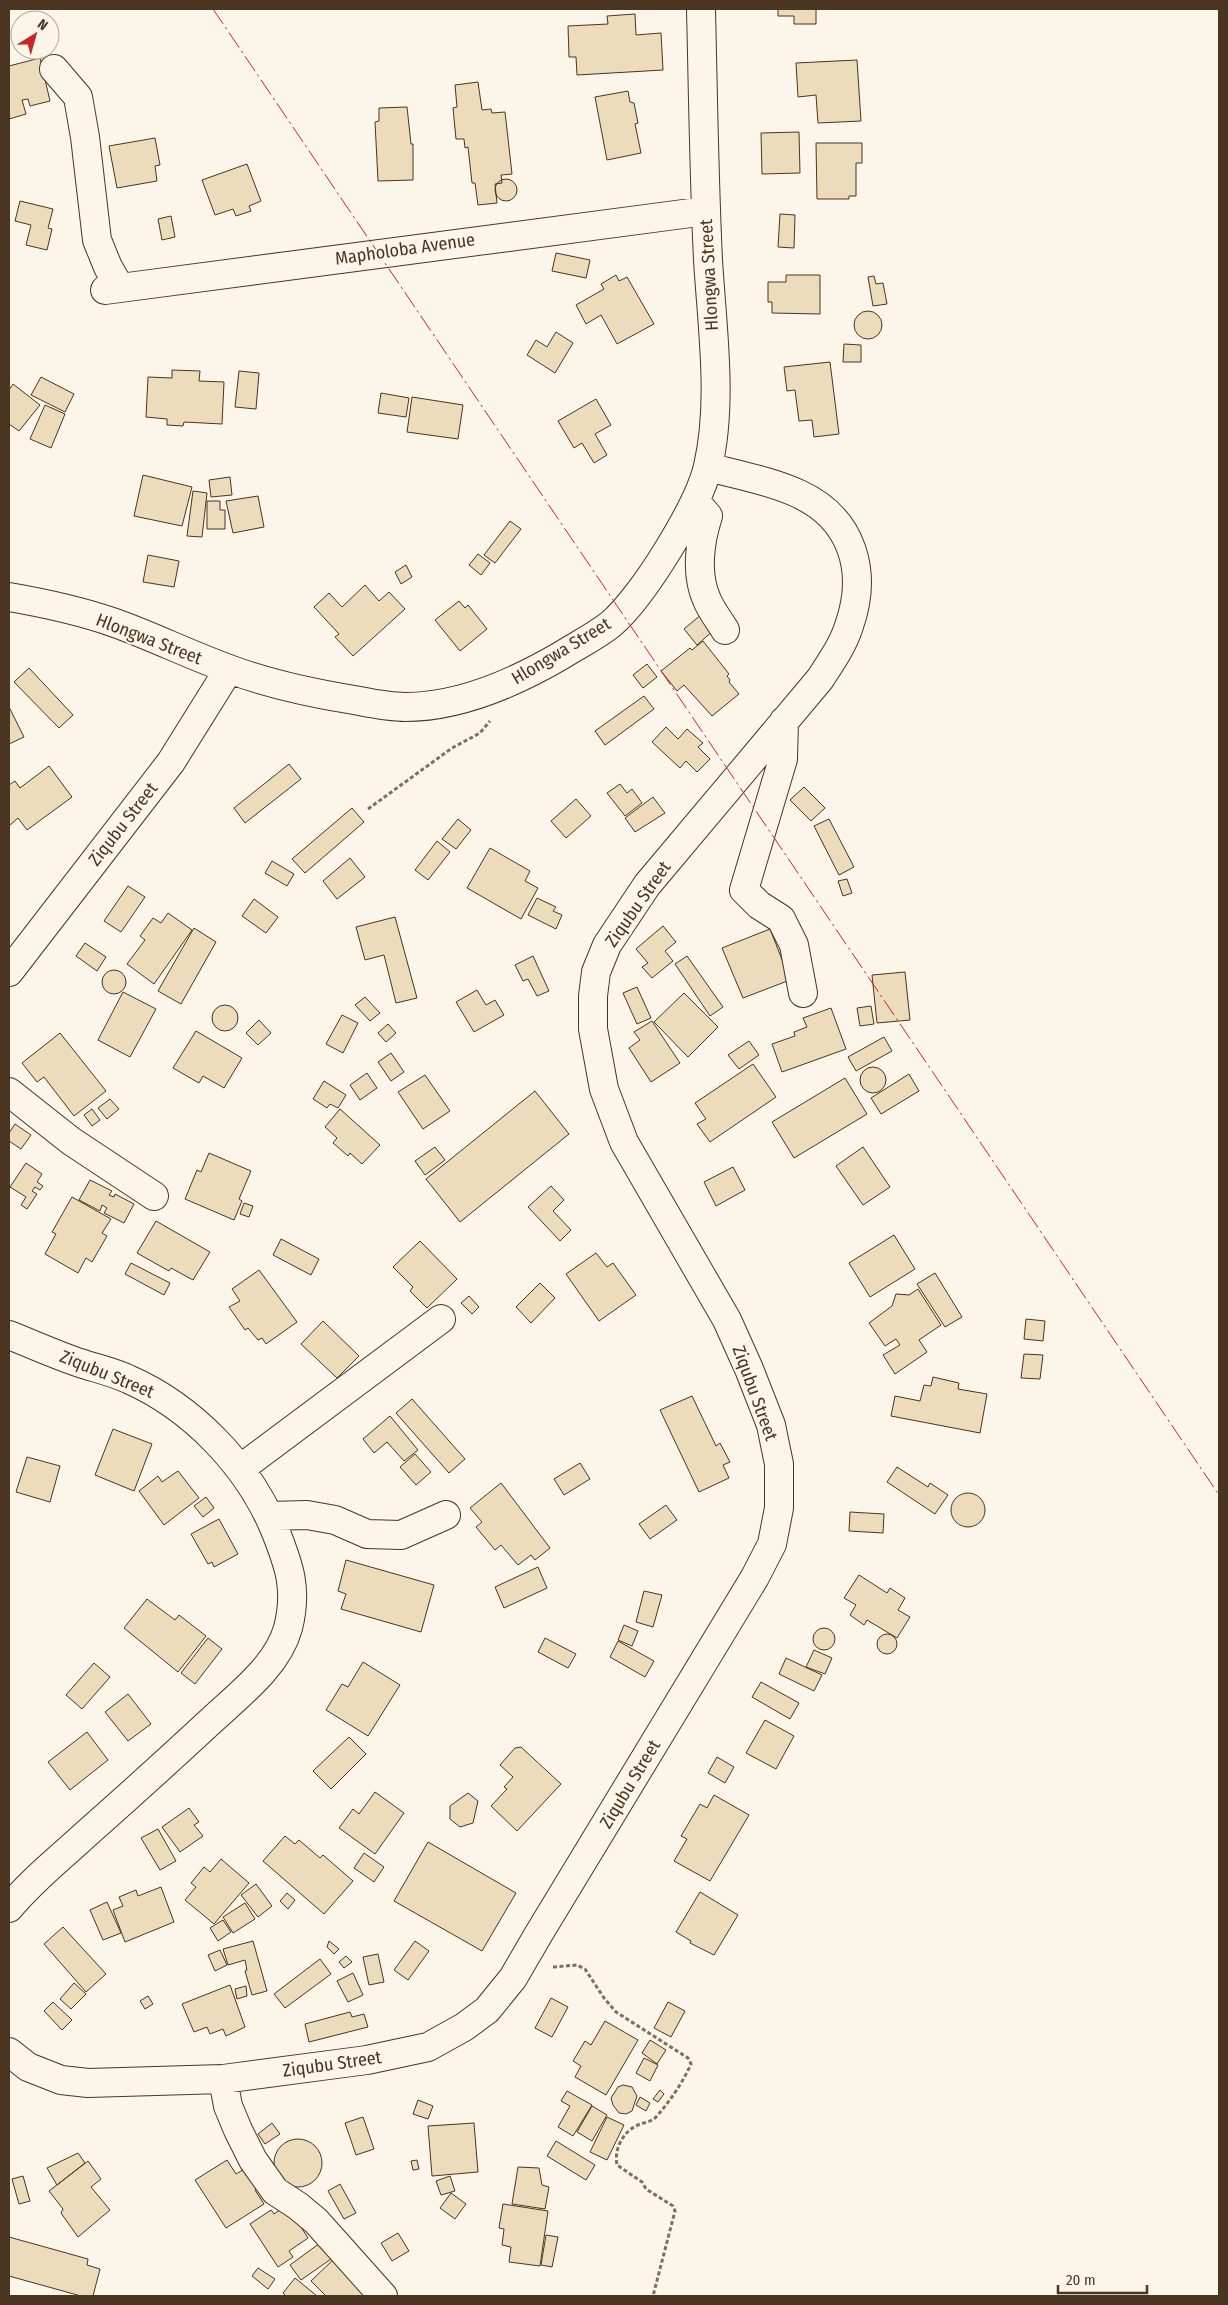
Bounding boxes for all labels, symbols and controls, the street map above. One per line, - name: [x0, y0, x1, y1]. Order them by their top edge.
- north arrow: [10, 10, 60, 60]
- text: N: [34, 16, 51, 34]
- street label: Hlongwa Street: [695, 218, 723, 331]
- street label: Mapholoba Avenue: [334, 228, 476, 270]
- street label: Hlongwa Street: [93, 609, 205, 669]
- street label: Hlongwa Street: [507, 613, 615, 689]
- street label: Ziqubu Street: [84, 778, 162, 870]
- street label: Ziqubu Street: [600, 857, 676, 951]
- street label: Ziqubu Street: [728, 1342, 782, 1444]
- street label: Ziqubu Street: [57, 1345, 157, 1403]
- street label: Ziqubu Street: [595, 1736, 665, 1832]
- street label: Ziqubu Street: [281, 2046, 383, 2082]
- scale bar: [1058, 2262, 1147, 2294]
- text: 20 m: [1066, 2271, 1096, 2289]

